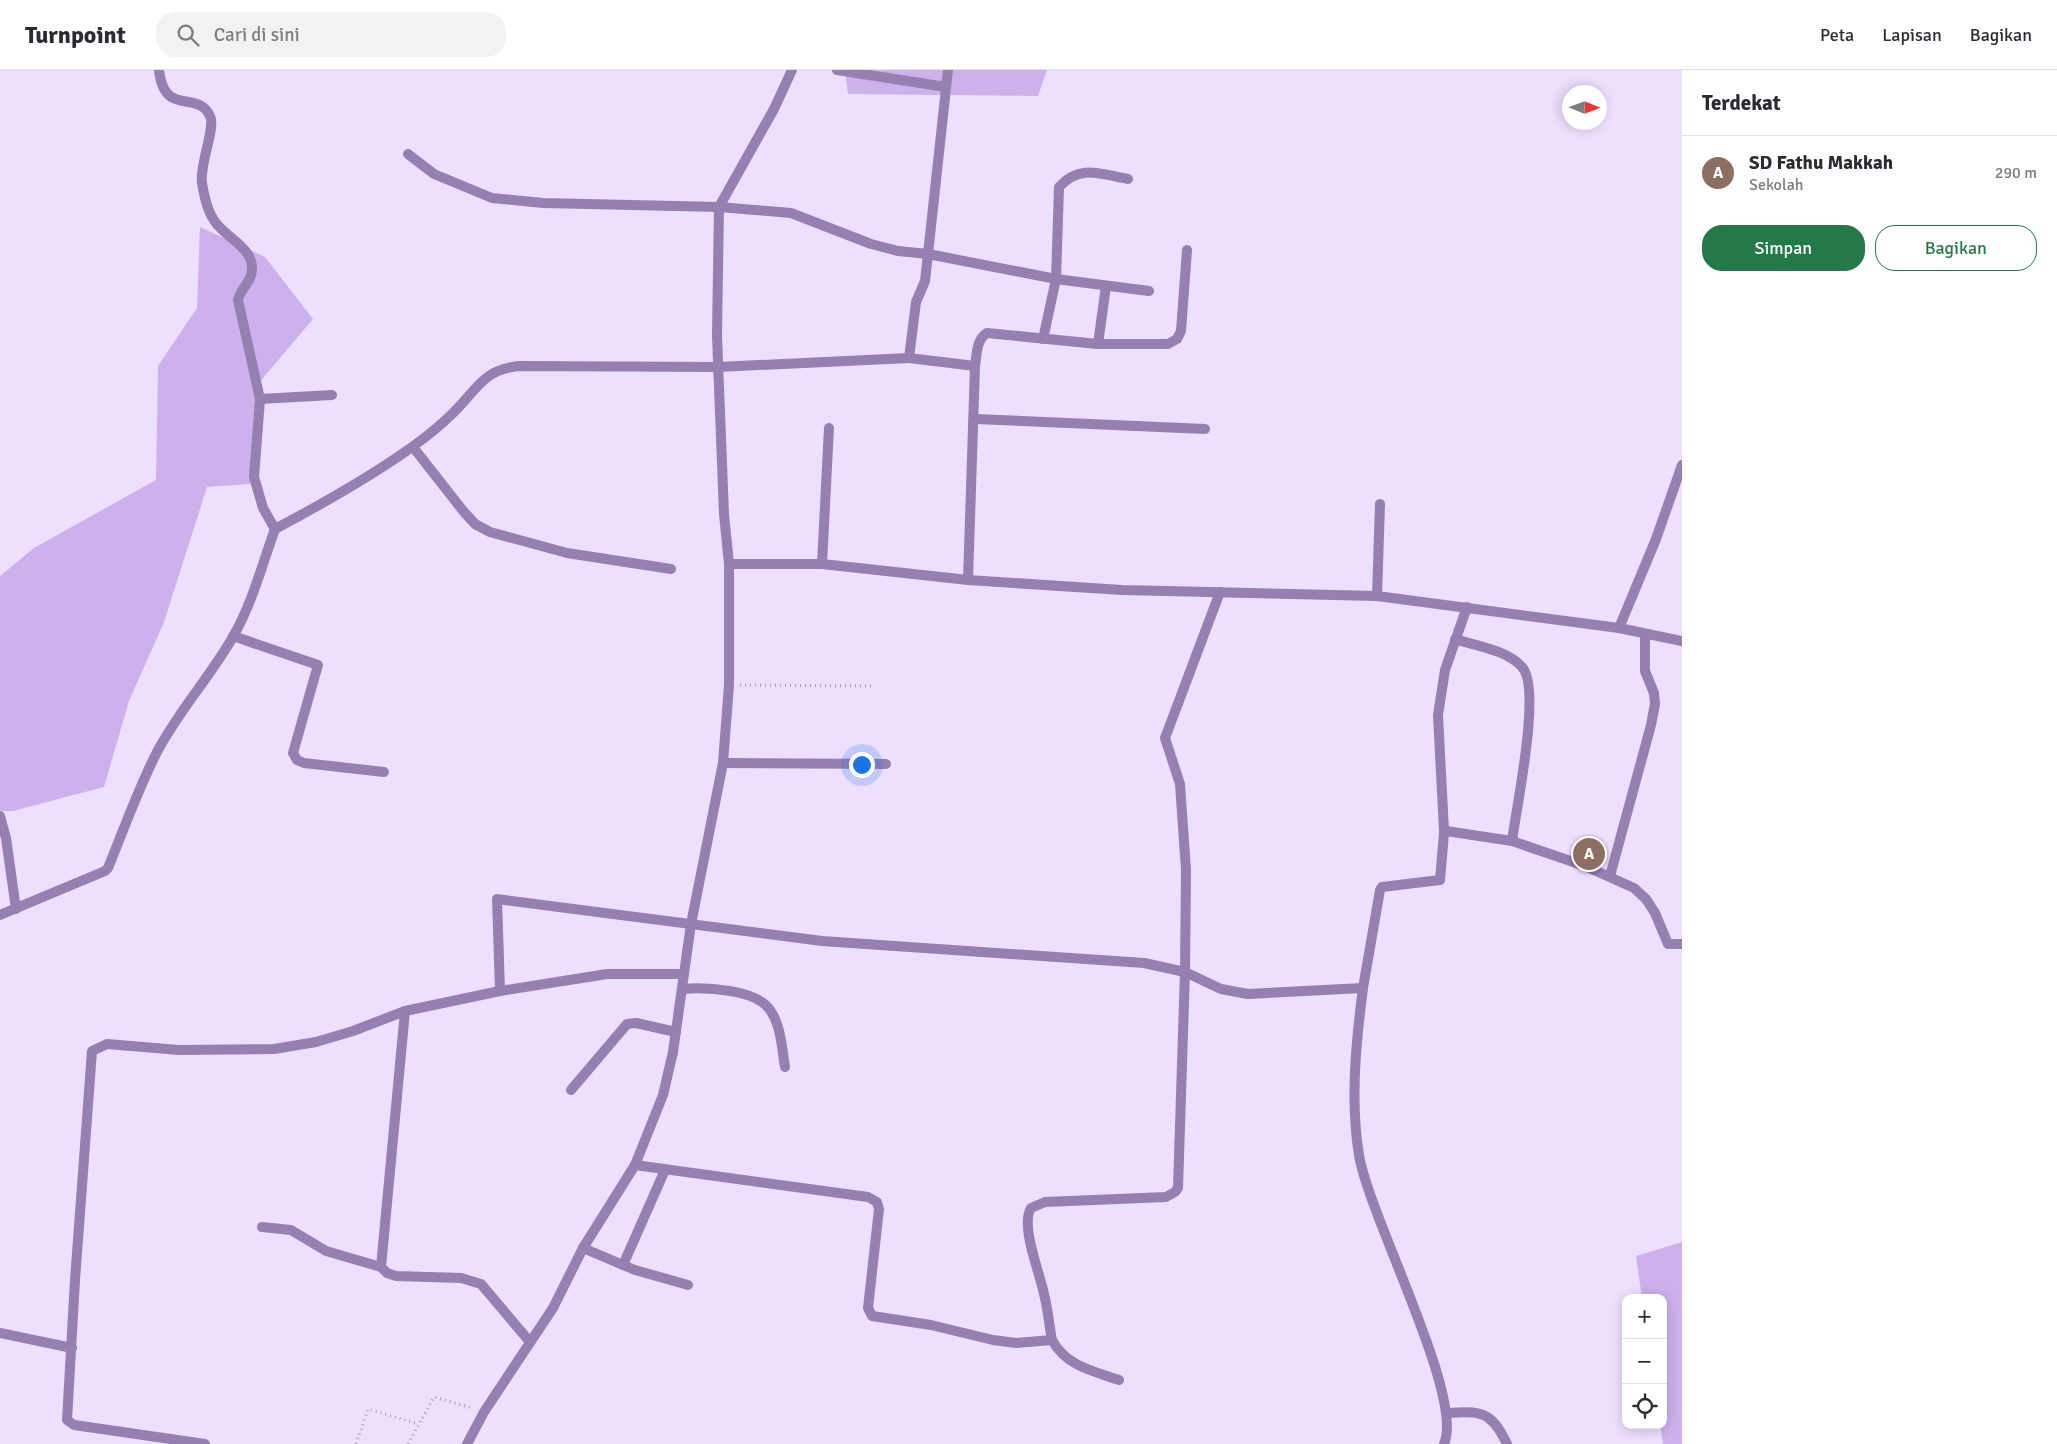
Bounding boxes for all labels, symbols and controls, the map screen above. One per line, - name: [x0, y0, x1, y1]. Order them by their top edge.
- search box: [156, 12, 506, 57]
- text: Turnpoint: [25, 20, 126, 50]
- icon: search: [174, 21, 202, 49]
- text: Cari di sini: [214, 23, 300, 47]
- text: Peta: [1820, 24, 1854, 46]
- text: Lapisan: [1882, 24, 1942, 46]
- text: Bagikan: [1970, 24, 2032, 46]
- north arrow: [1562, 85, 1607, 130]
- text: Terdekat: [1702, 90, 1781, 116]
- text: SD Fathu Makkah: [1749, 151, 1893, 175]
- text: A: [1713, 163, 1723, 183]
- text: 290 m: [1995, 163, 2037, 183]
- text: Sekolah: [1749, 175, 1803, 195]
- button: Simpan: [1702, 225, 1865, 271]
- button: Bagikan: [1875, 225, 2037, 271]
- your location: [849, 752, 875, 778]
- pin: A: [1573, 835, 1605, 873]
- map controls: [1622, 1294, 1667, 1429]
- button: +: [1622, 1294, 1667, 1339]
- button: −: [1622, 1339, 1667, 1384]
- button: locate: [1622, 1384, 1667, 1429]

